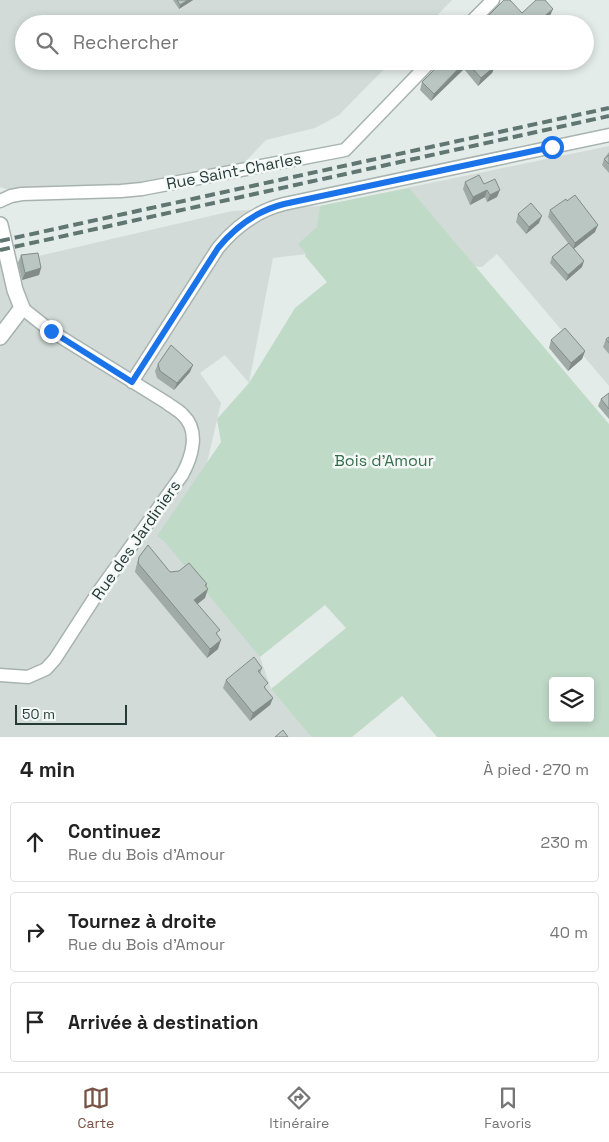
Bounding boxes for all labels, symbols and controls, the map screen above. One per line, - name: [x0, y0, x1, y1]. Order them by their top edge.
- search box: [15, 15, 594, 70]
- icon: search: [33, 29, 61, 57]
- text: Rechercher: [73, 30, 179, 55]
- route start: [541, 136, 564, 159]
- street label: Rue Saint-Charles: [165, 148, 303, 194]
- route end: [40, 320, 63, 343]
- park label: Bois d'Amour: [334, 450, 434, 471]
- street label: Rue des Jardiniers: [87, 476, 185, 604]
- map controls: [549, 677, 594, 722]
- button: layers: [549, 677, 594, 722]
- scale bar: [15, 702, 128, 725]
- text: 50 m: [22, 705, 55, 723]
- text: 4 min: [20, 756, 75, 783]
- text: À pied · 270 m: [483, 759, 589, 780]
- text: Continuez: [68, 819, 161, 844]
- icon: ahead: [21, 828, 49, 856]
- text: 230 m: [541, 832, 588, 853]
- text: Rue du Bois d'Amour: [68, 844, 225, 865]
- text: Tournez à droite: [68, 909, 217, 934]
- icon: right: [21, 918, 49, 946]
- text: 40 m: [550, 922, 588, 943]
- text: Rue du Bois d'Amour: [68, 934, 225, 955]
- icon: arrive: [21, 1008, 49, 1036]
- text: Arrivée à destination: [68, 1010, 258, 1035]
- tab: Carte: [78, 1084, 114, 1132]
- tab: Itinéraire: [269, 1084, 329, 1132]
- tab: Favoris: [484, 1084, 531, 1132]

